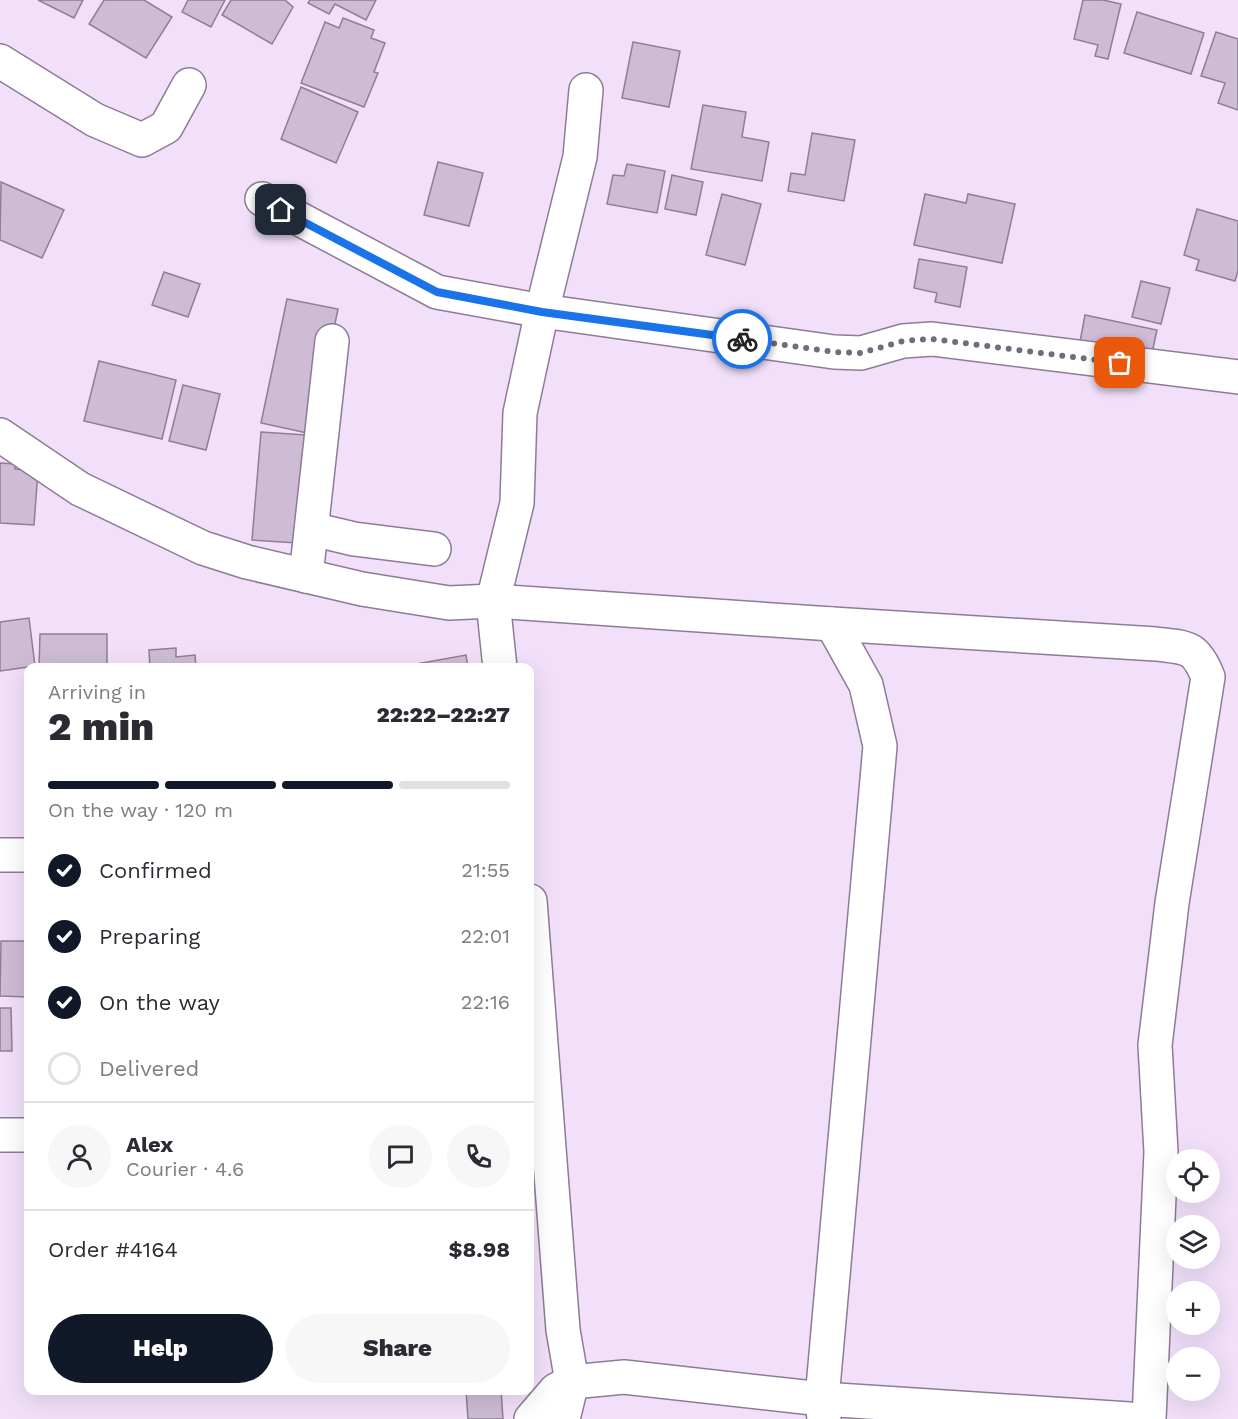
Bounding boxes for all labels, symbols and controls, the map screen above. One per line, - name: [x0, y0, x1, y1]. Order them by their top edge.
- pin: [255, 184, 306, 235]
- icon: home: [264, 193, 297, 226]
- courier: [712, 309, 772, 369]
- icon: bike: [726, 323, 759, 356]
- pin: [1094, 337, 1145, 388]
- icon: bag: [1103, 346, 1136, 379]
- text: Arriving in: [48, 680, 146, 704]
- text: 22:22–22:27: [376, 702, 510, 727]
- text: 2 min: [48, 704, 154, 749]
- text: On the way · 120 m: [48, 798, 233, 822]
- icon: check: [48, 854, 81, 887]
- text: Confirmed: [99, 858, 212, 883]
- text: 21:55: [461, 858, 510, 882]
- icon: check: [48, 920, 81, 953]
- text: Preparing: [99, 924, 200, 949]
- text: 22:01: [461, 924, 510, 948]
- icon: check: [48, 986, 81, 1019]
- text: On the way: [99, 990, 220, 1015]
- text: 22:16: [461, 990, 510, 1014]
- text: Delivered: [99, 1056, 199, 1081]
- button: person: [48, 1125, 111, 1188]
- button: chat: [369, 1125, 432, 1188]
- button: phone: [447, 1125, 510, 1188]
- text: Alex: [126, 1132, 173, 1157]
- map controls: [1166, 1149, 1220, 1401]
- button: locate: [1166, 1149, 1220, 1203]
- text: Courier · 4.6: [126, 1157, 244, 1181]
- button: layers: [1166, 1215, 1220, 1269]
- text: Order #4164: [48, 1237, 178, 1262]
- text: $8.98: [448, 1237, 510, 1262]
- button: +: [1166, 1281, 1220, 1335]
- button: Help: [48, 1314, 273, 1383]
- button: Share: [285, 1314, 510, 1383]
- button: −: [1166, 1347, 1220, 1401]

